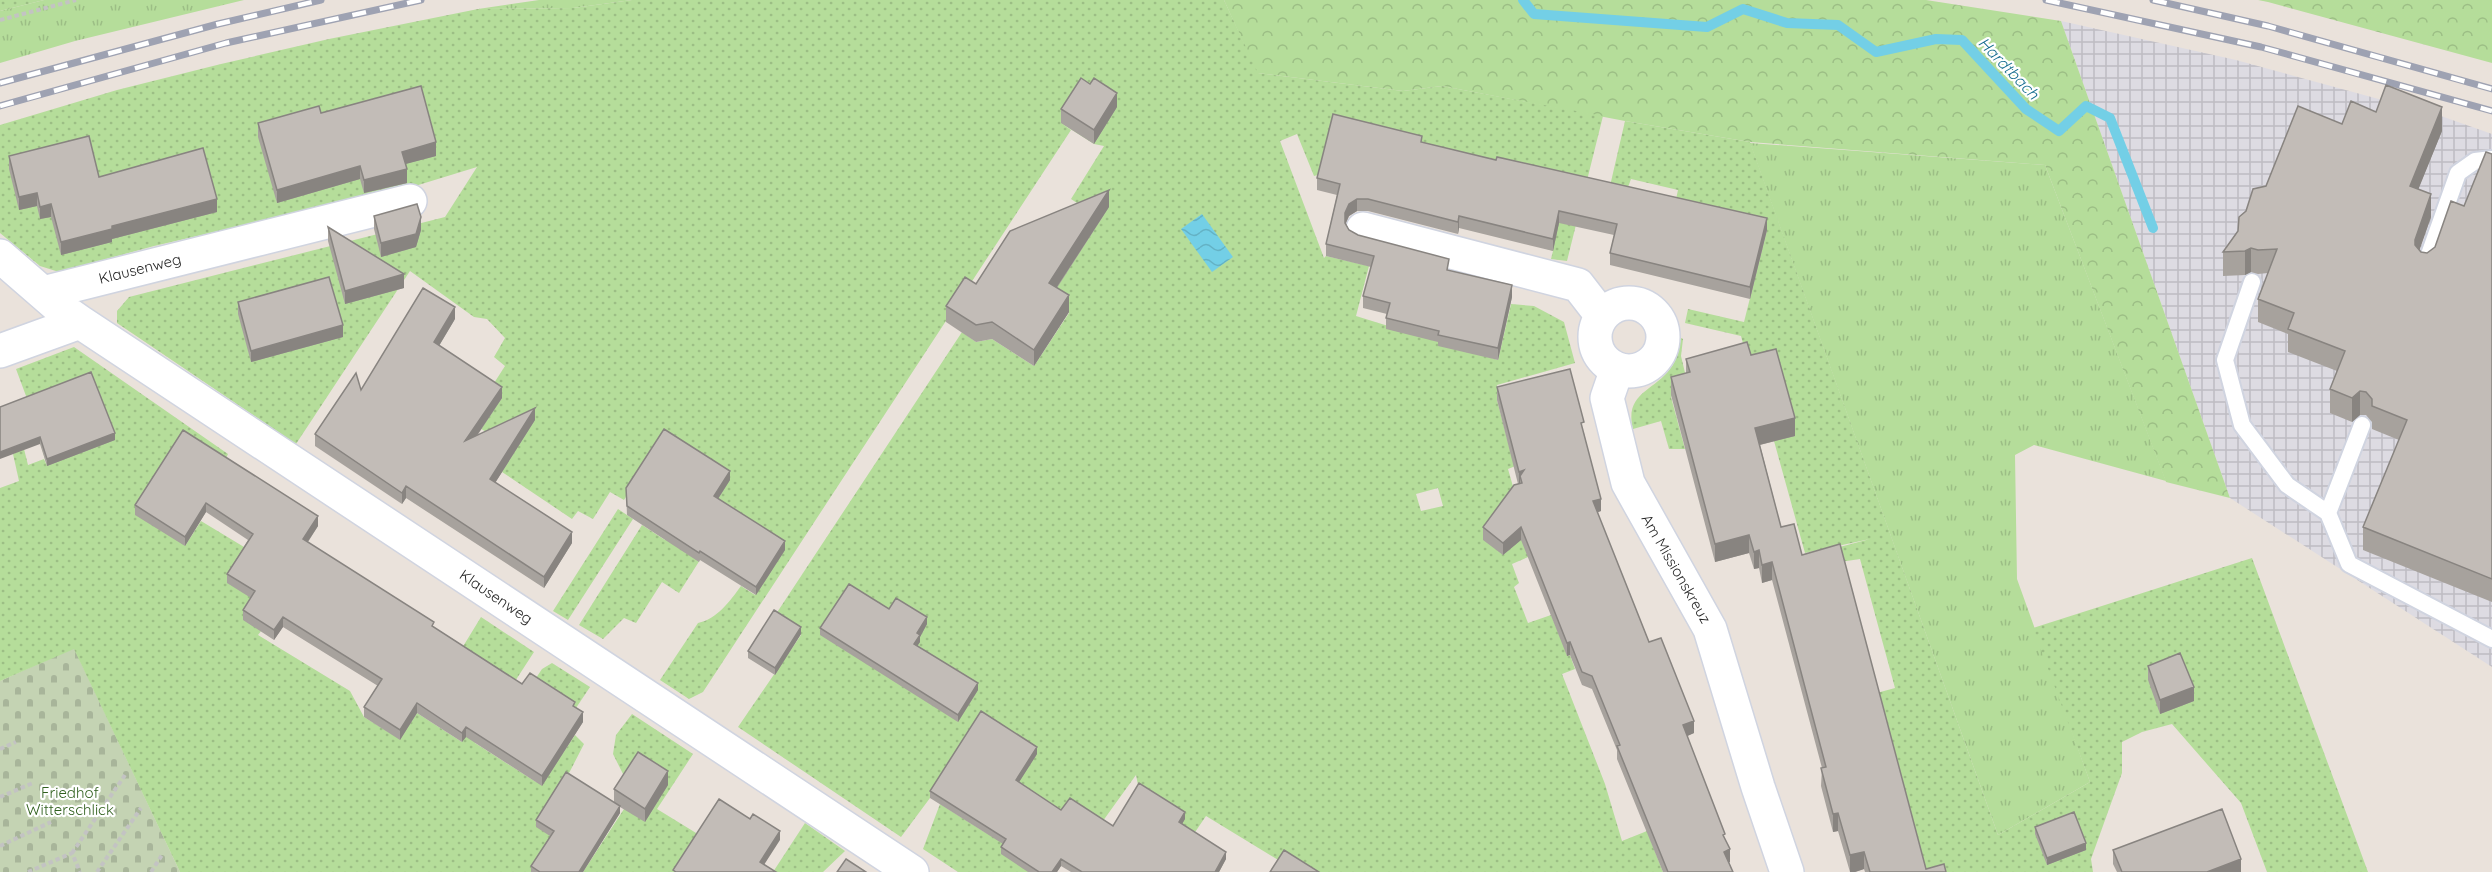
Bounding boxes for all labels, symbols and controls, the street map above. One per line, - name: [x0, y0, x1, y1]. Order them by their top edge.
- water label: Hardtbach: [1974, 33, 2044, 104]
- street label: Klausenweg: [97, 249, 183, 288]
- street label: Am Missionskreuz: [1638, 511, 1715, 627]
- street label: Klausenweg: [456, 565, 537, 628]
- park label: Friedhof Witterschlick: [26, 783, 114, 819]

